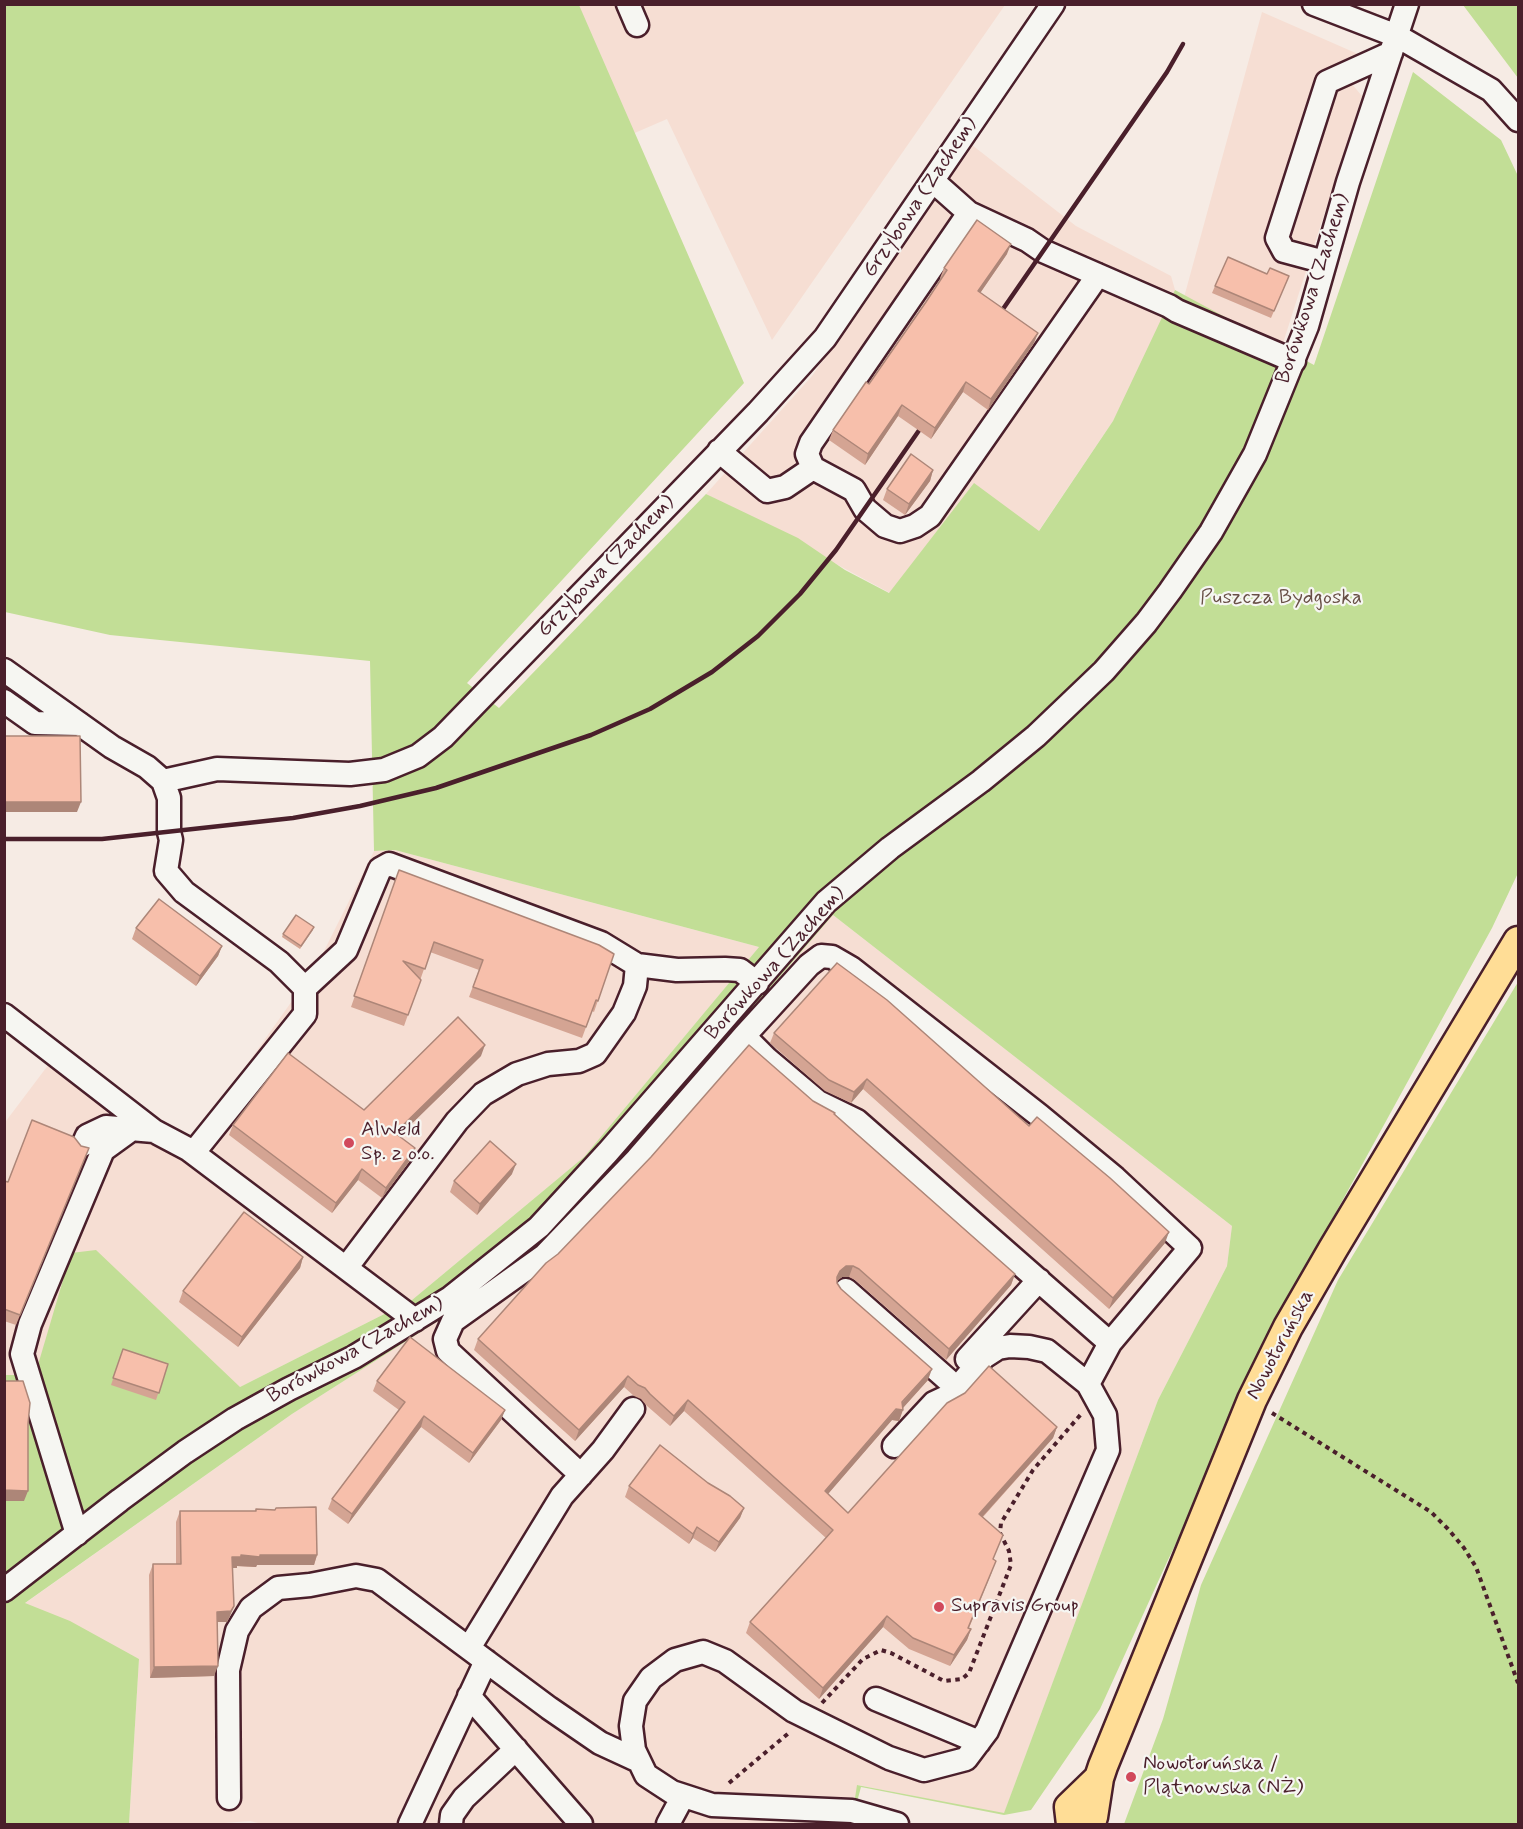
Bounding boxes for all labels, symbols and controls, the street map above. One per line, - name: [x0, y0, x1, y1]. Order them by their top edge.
- street label: Grzybowa (Zachem): [858, 113, 984, 283]
- street label: Borówkowa (Zachem): [1271, 191, 1357, 387]
- street label: Grzybowa (Zachem): [533, 491, 681, 643]
- park label: Puszcza Bydgoska: [1200, 586, 1362, 612]
- street label: Borówkowa (Zachem): [700, 882, 852, 1046]
- place label: AlWeld Sp. z o.o.: [361, 1118, 435, 1168]
- marker: AlWeld Sp. z o.o.: [342, 1136, 356, 1150]
- street label: Nowotoruńska: [1242, 1286, 1320, 1404]
- street label: Borówkowa (Zachem): [263, 1292, 449, 1410]
- place label: Supravis Group: [951, 1594, 1079, 1620]
- marker: Supravis Group: [932, 1600, 946, 1614]
- place label: Nowotoruńska / Plątnowska (NŻ): [1143, 1752, 1303, 1802]
- marker: Nowotoruńska / Plątnowska (NŻ): [1124, 1770, 1138, 1784]

